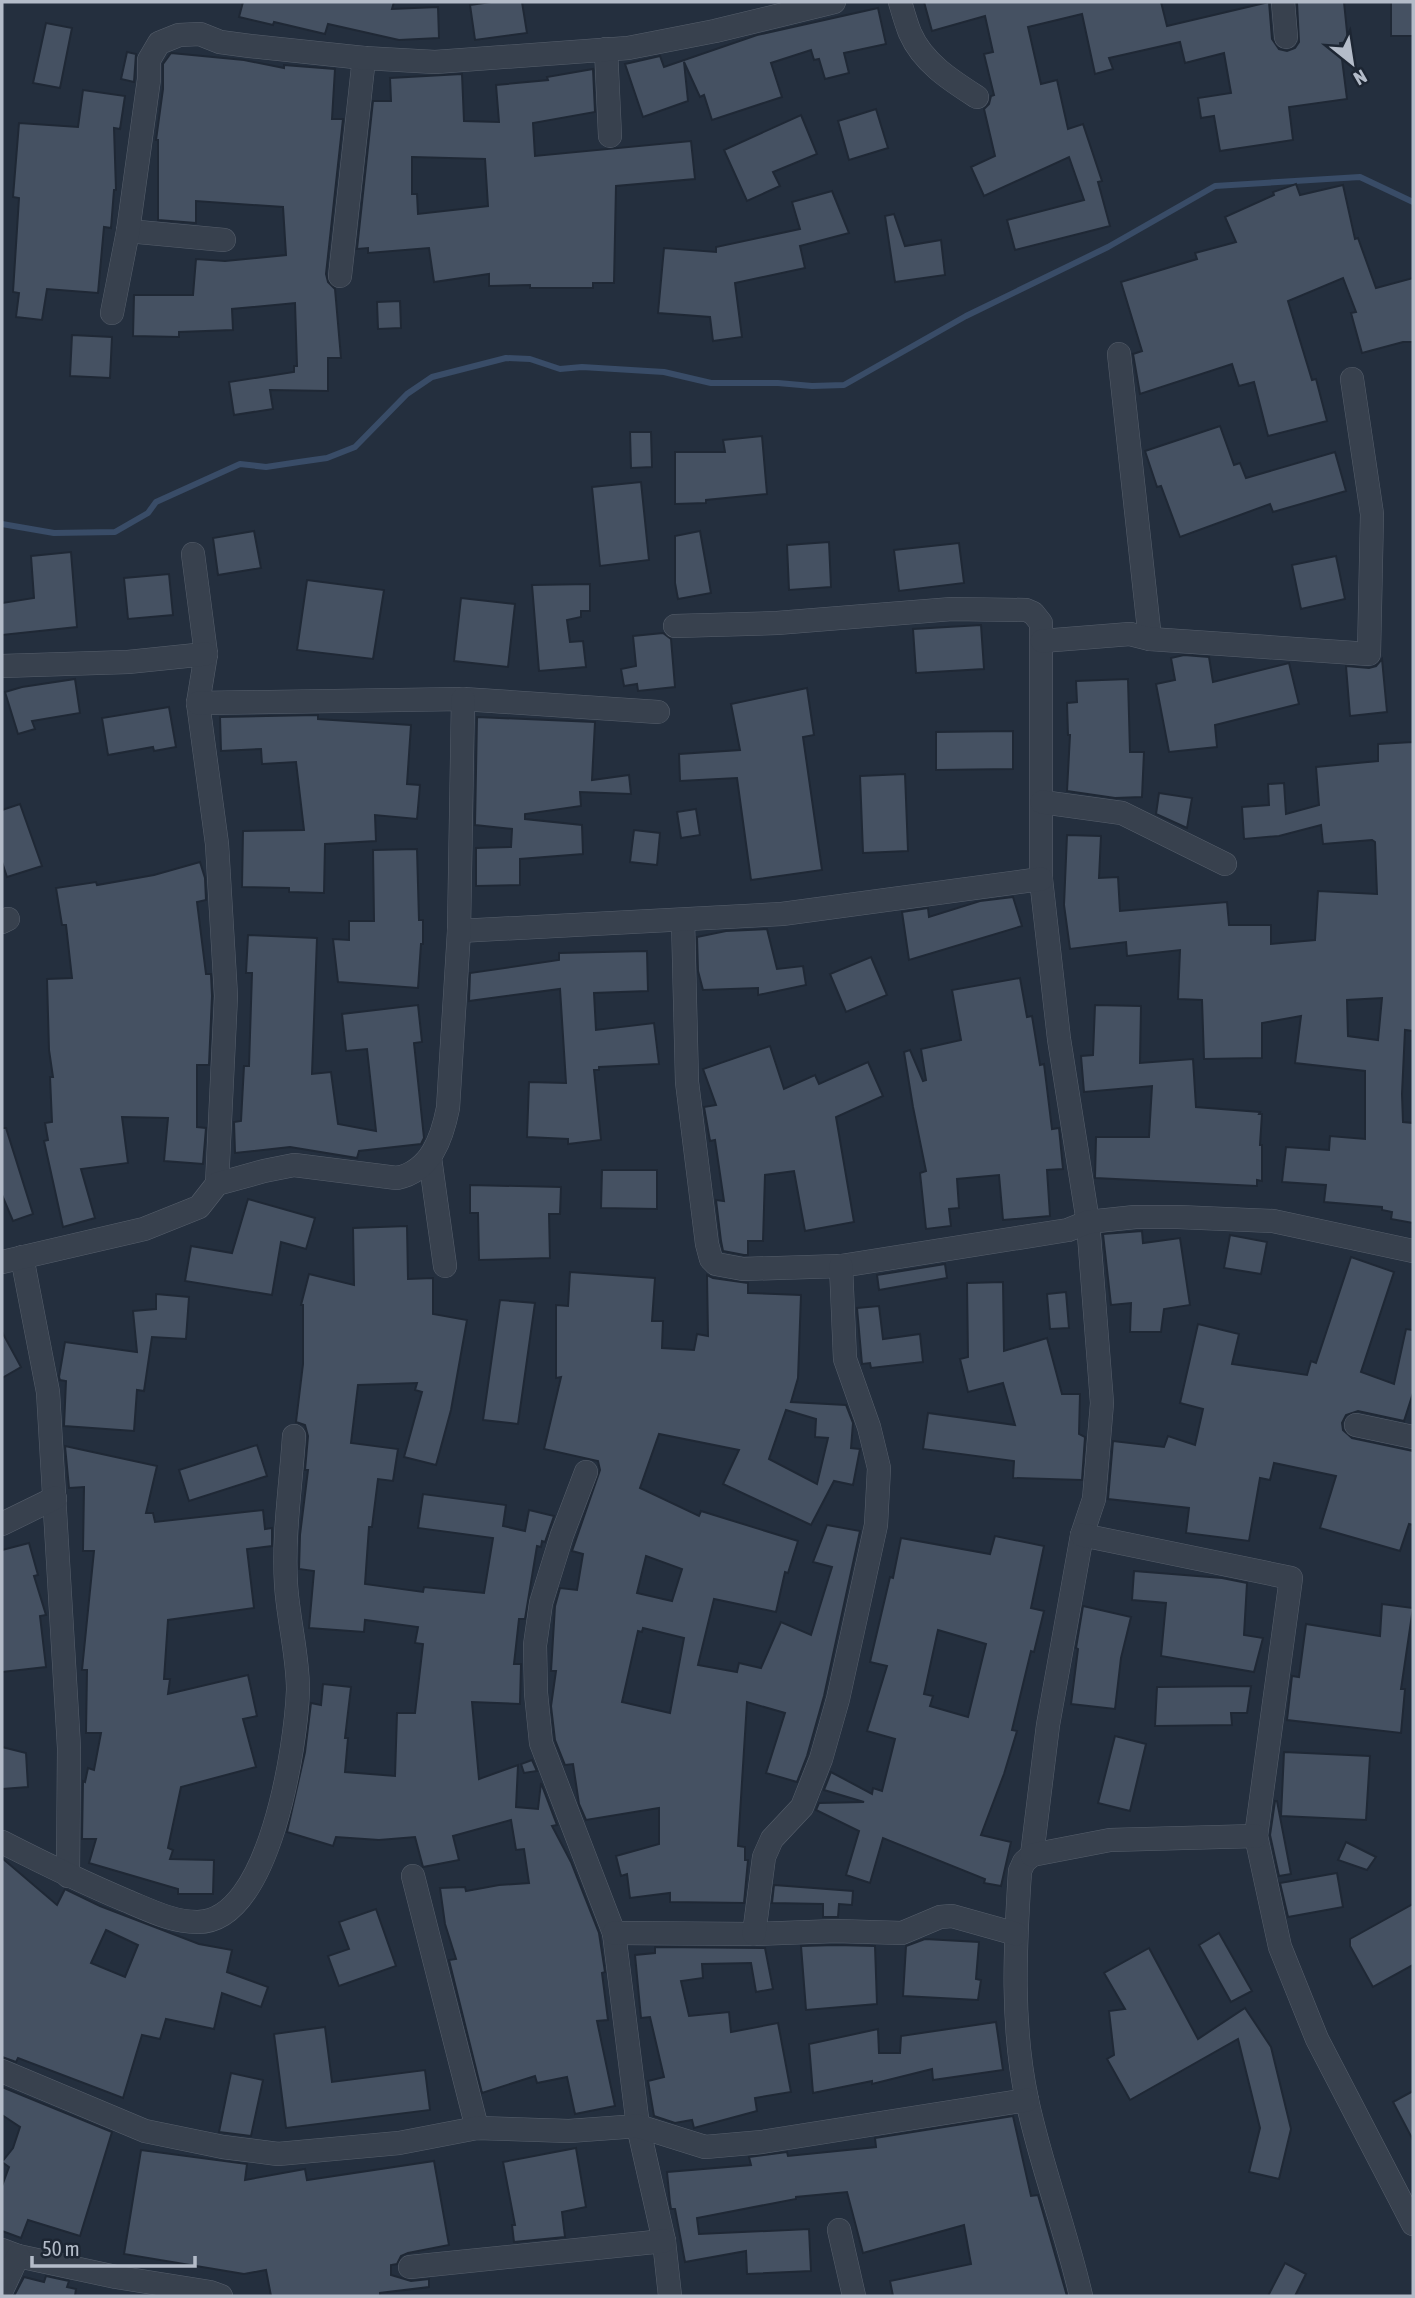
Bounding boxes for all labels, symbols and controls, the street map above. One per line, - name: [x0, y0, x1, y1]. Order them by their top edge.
- north arrow: [1317, 28, 1387, 98]
- text: N: [1350, 65, 1371, 90]
- scale bar: [32, 2224, 194, 2268]
- text: 50 m: [42, 2236, 80, 2260]

